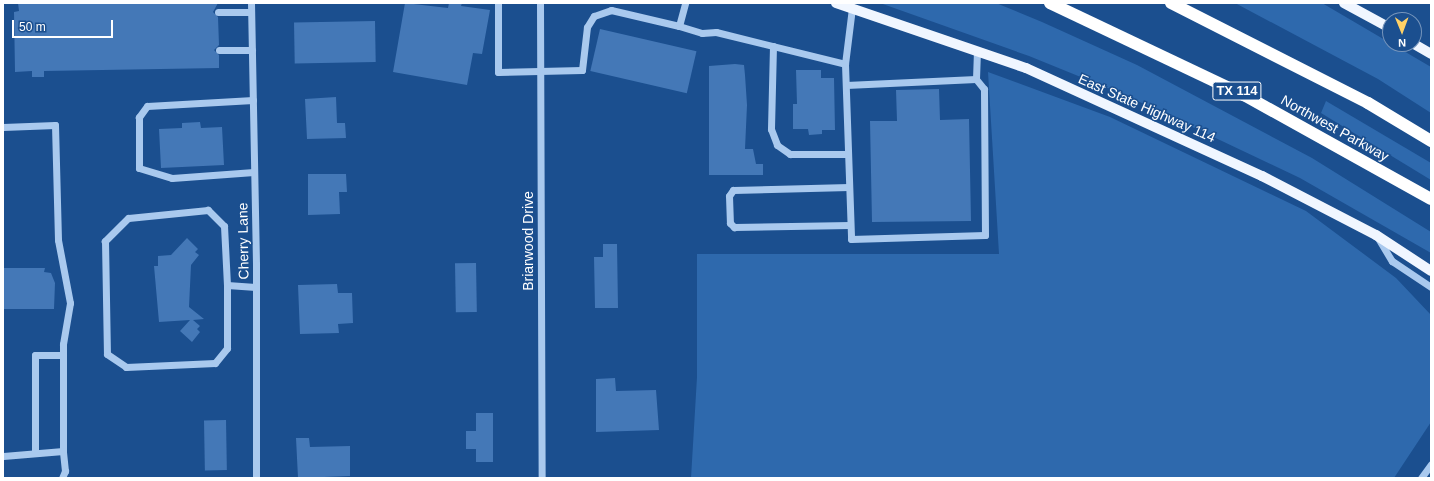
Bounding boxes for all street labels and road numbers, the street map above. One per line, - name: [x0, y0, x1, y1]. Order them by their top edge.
- street label: East State Highway 114: [1076, 70, 1218, 146]
- road number: TX 114: [1212, 80, 1262, 102]
- street label: Northwest Parkway: [1278, 91, 1392, 165]
- street label: Briarwood Drive: [520, 191, 536, 291]
- street label: Cherry Lane: [234, 202, 252, 280]

